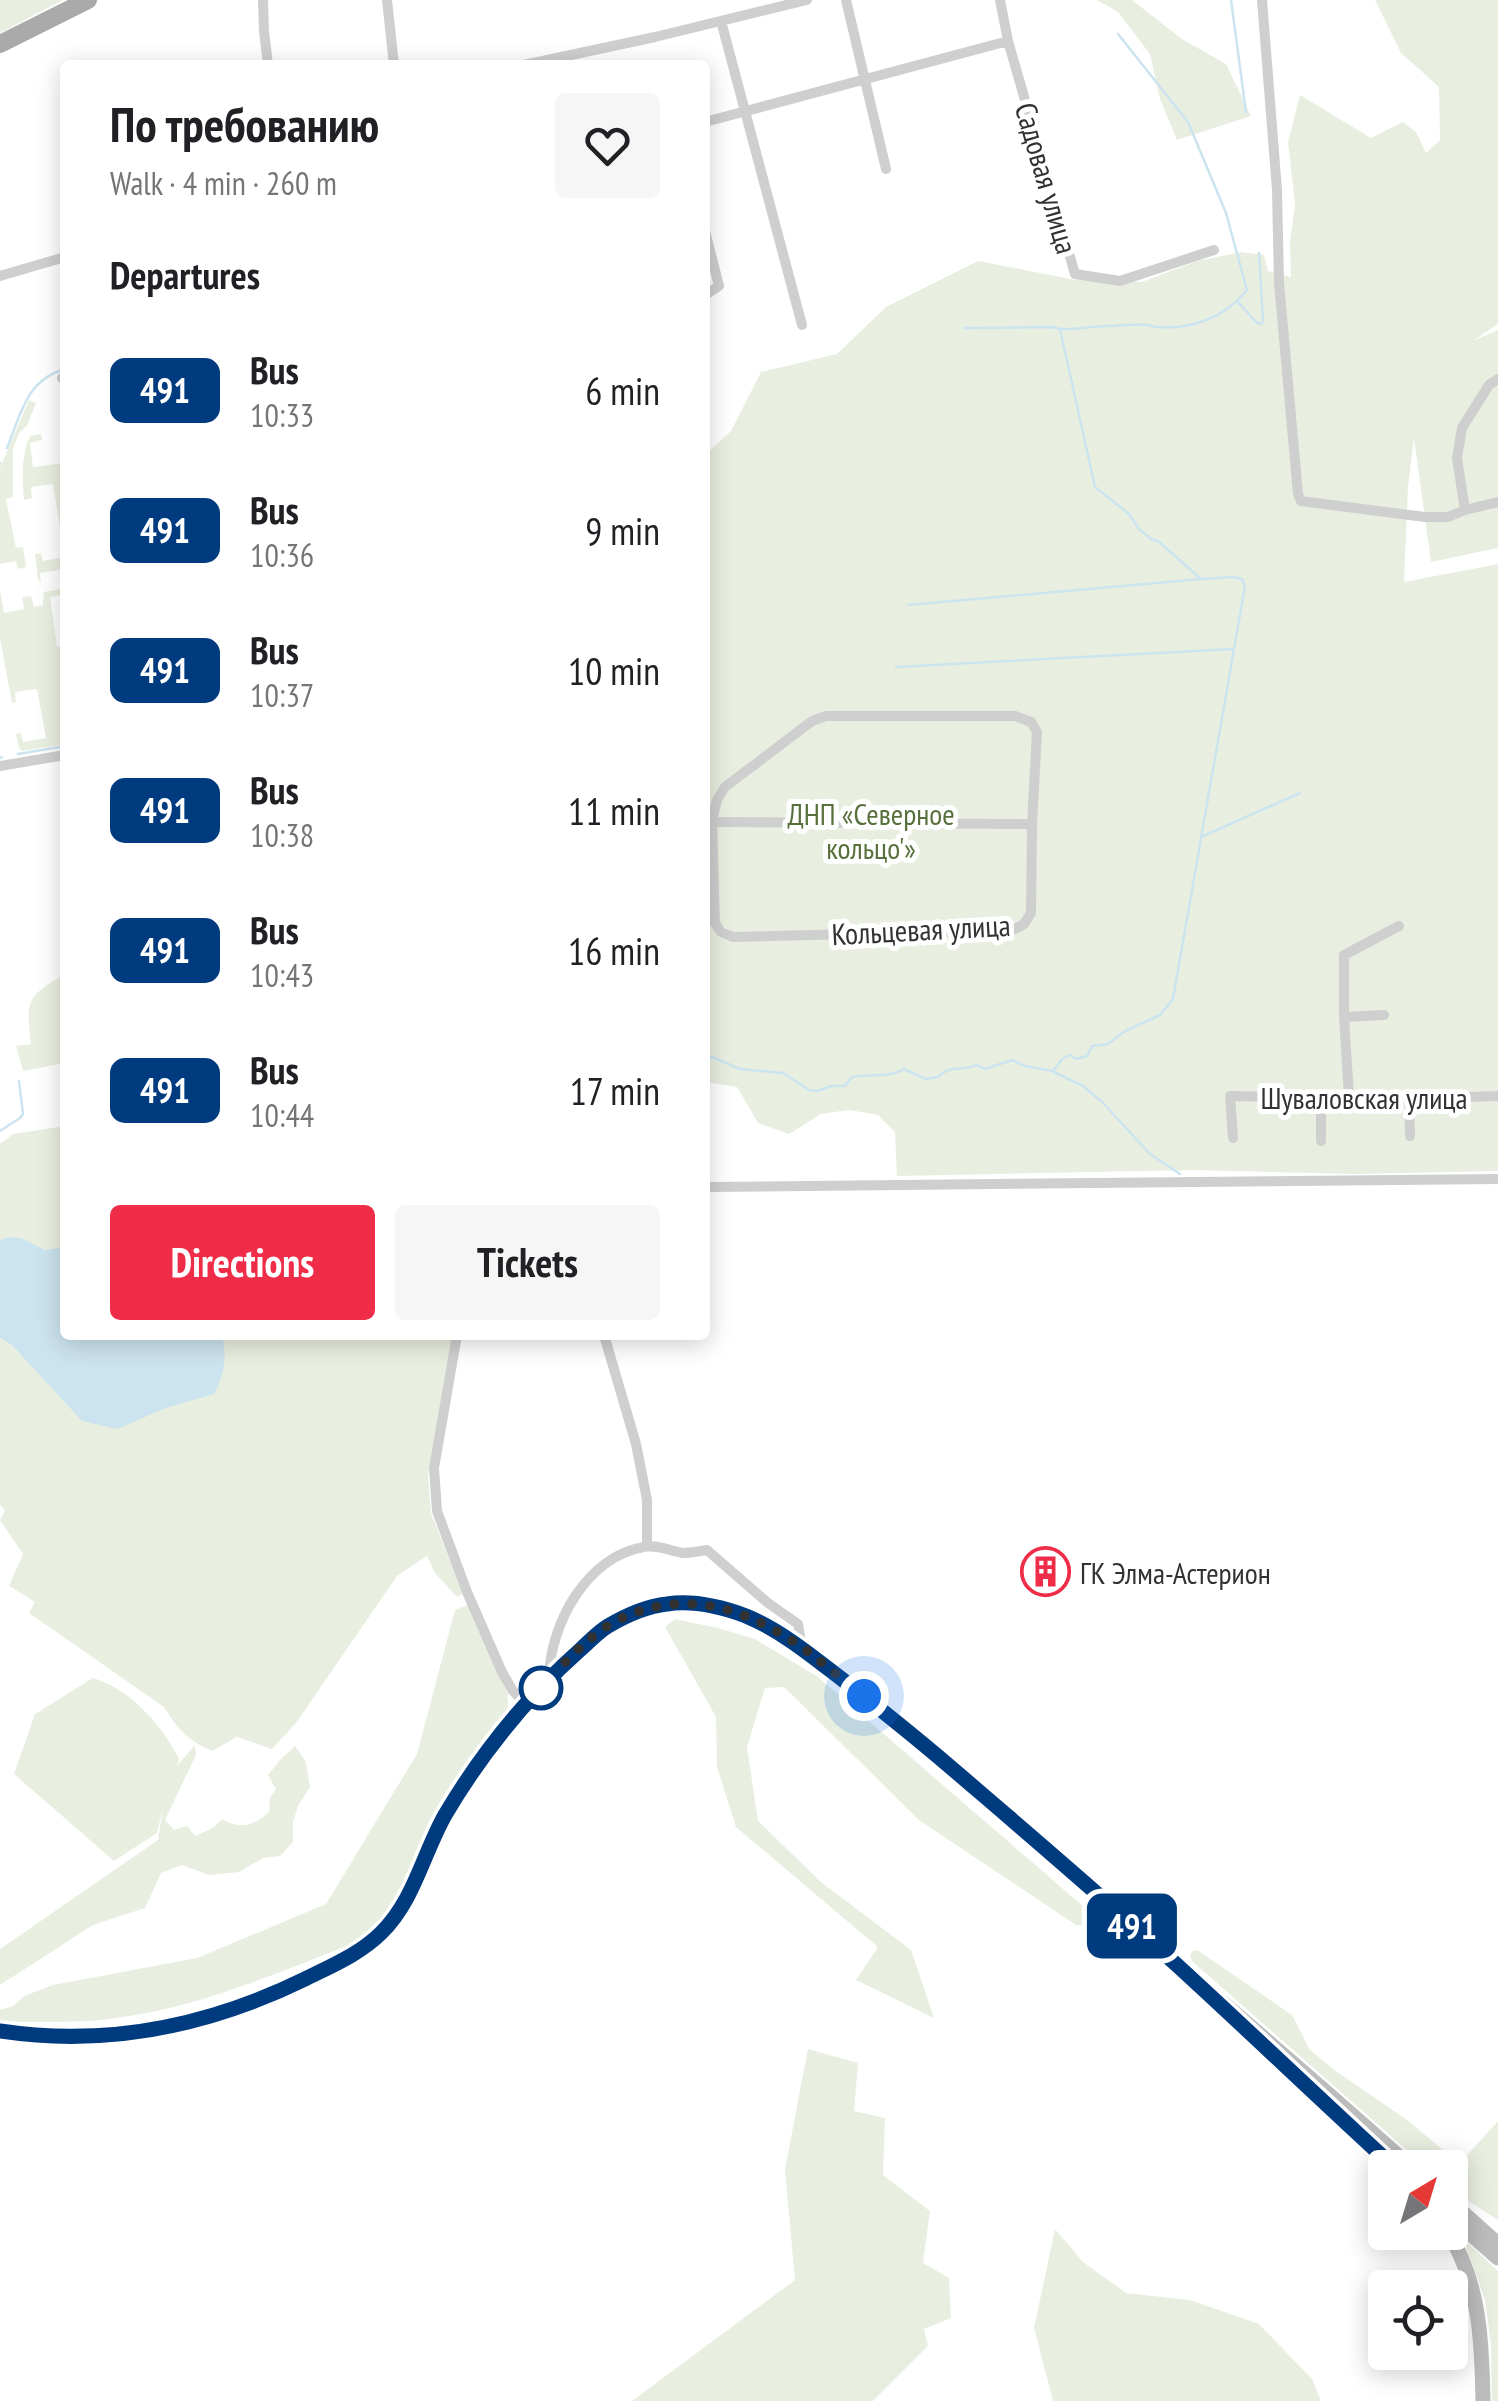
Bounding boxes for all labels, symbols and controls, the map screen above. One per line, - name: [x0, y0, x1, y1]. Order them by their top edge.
- text: По требованию: [110, 93, 379, 155]
- button: heart: [555, 93, 660, 198]
- street label: Садовая улица: [1007, 98, 1087, 258]
- text: Walk · 4 min · 260 m: [110, 162, 337, 204]
- text: Departures: [110, 250, 260, 299]
- text: Bus: [250, 345, 299, 394]
- text: 6 min: [585, 366, 660, 415]
- text: 491: [140, 367, 190, 413]
- text: 10:33: [250, 394, 314, 436]
- text: Bus: [250, 485, 299, 534]
- text: 9 min: [585, 506, 660, 555]
- text: 491: [140, 507, 190, 553]
- text: 10:36: [250, 534, 314, 576]
- text: Bus: [250, 625, 299, 674]
- text: 10 min: [568, 646, 660, 695]
- text: 491: [140, 647, 190, 693]
- text: 10:37: [250, 674, 314, 716]
- text: Bus: [250, 765, 299, 814]
- text: 11 min: [568, 786, 660, 835]
- text: 491: [140, 787, 190, 833]
- park label: ДНП «Северное кольцо'»: [787, 794, 955, 867]
- text: 10:38: [250, 814, 314, 856]
- text: Bus: [250, 905, 299, 954]
- street label: Кольцевая улица: [831, 905, 1011, 953]
- text: 16 min: [568, 926, 660, 975]
- text: 491: [140, 927, 190, 973]
- text: 10:43: [250, 954, 314, 996]
- text: Bus: [250, 1045, 299, 1094]
- text: 17 min: [570, 1066, 660, 1115]
- text: 491: [140, 1067, 190, 1113]
- street label: Шуваловская улица: [1260, 1078, 1468, 1117]
- text: 10:44: [250, 1094, 314, 1136]
- button: Directions: [110, 1205, 375, 1320]
- button: Tickets: [395, 1205, 660, 1320]
- building icon: ГК Элма-Астерион: [1019, 1546, 1071, 1598]
- place label: ГК Элма-Астерион: [1080, 1553, 1271, 1592]
- unlabelled marker: [520, 1667, 562, 1709]
- your location: [839, 1671, 889, 1721]
- line badge: 491: [1074, 1894, 1190, 1958]
- text: 491: [1107, 1903, 1157, 1949]
- north arrow: [1368, 2150, 1468, 2250]
- map controls: [1368, 2150, 1468, 2370]
- button: locate: [1368, 2270, 1468, 2370]

